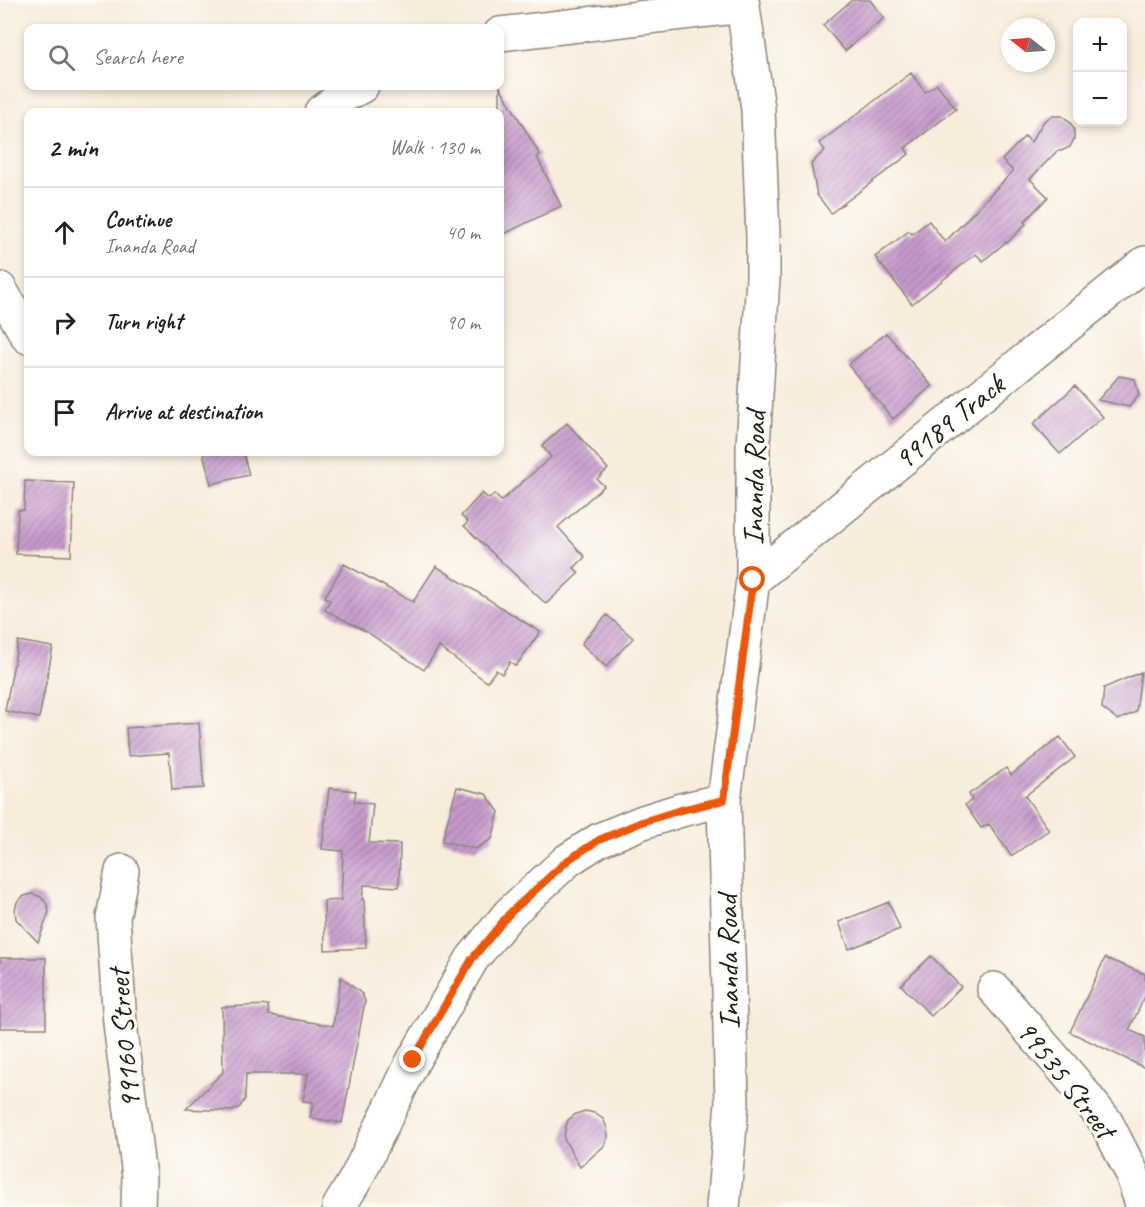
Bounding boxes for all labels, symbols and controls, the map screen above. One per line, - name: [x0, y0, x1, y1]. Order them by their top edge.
- north arrow: [1001, 18, 1055, 72]
- map controls: [1073, 18, 1127, 126]
- button: +: [1073, 18, 1127, 72]
- search box: [24, 24, 504, 90]
- icon: search: [45, 41, 78, 74]
- text: Search here: [93, 43, 183, 71]
- button: −: [1073, 72, 1127, 126]
- text: 2 min: [48, 131, 98, 164]
- text: Walk · 130 m: [390, 135, 480, 160]
- text: Continue: [105, 206, 171, 234]
- icon: ahead: [48, 216, 81, 249]
- text: 40 m: [446, 220, 480, 245]
- text: Inanda Road: [105, 234, 194, 259]
- icon: right: [48, 306, 81, 339]
- text: Turn right: [105, 308, 182, 336]
- text: 90 m: [446, 310, 480, 335]
- street label: 99189 Track: [886, 365, 1014, 478]
- icon: arrive: [48, 396, 81, 429]
- text: Arrive at destination: [105, 398, 262, 426]
- street label: Inanda Road: [734, 406, 774, 545]
- route start: [739, 566, 765, 592]
- street label: Inanda Road: [708, 890, 748, 1029]
- street label: 99160 Street: [99, 964, 149, 1110]
- street label: 99535 Street: [1008, 1012, 1127, 1149]
- route end: [399, 1046, 425, 1072]

